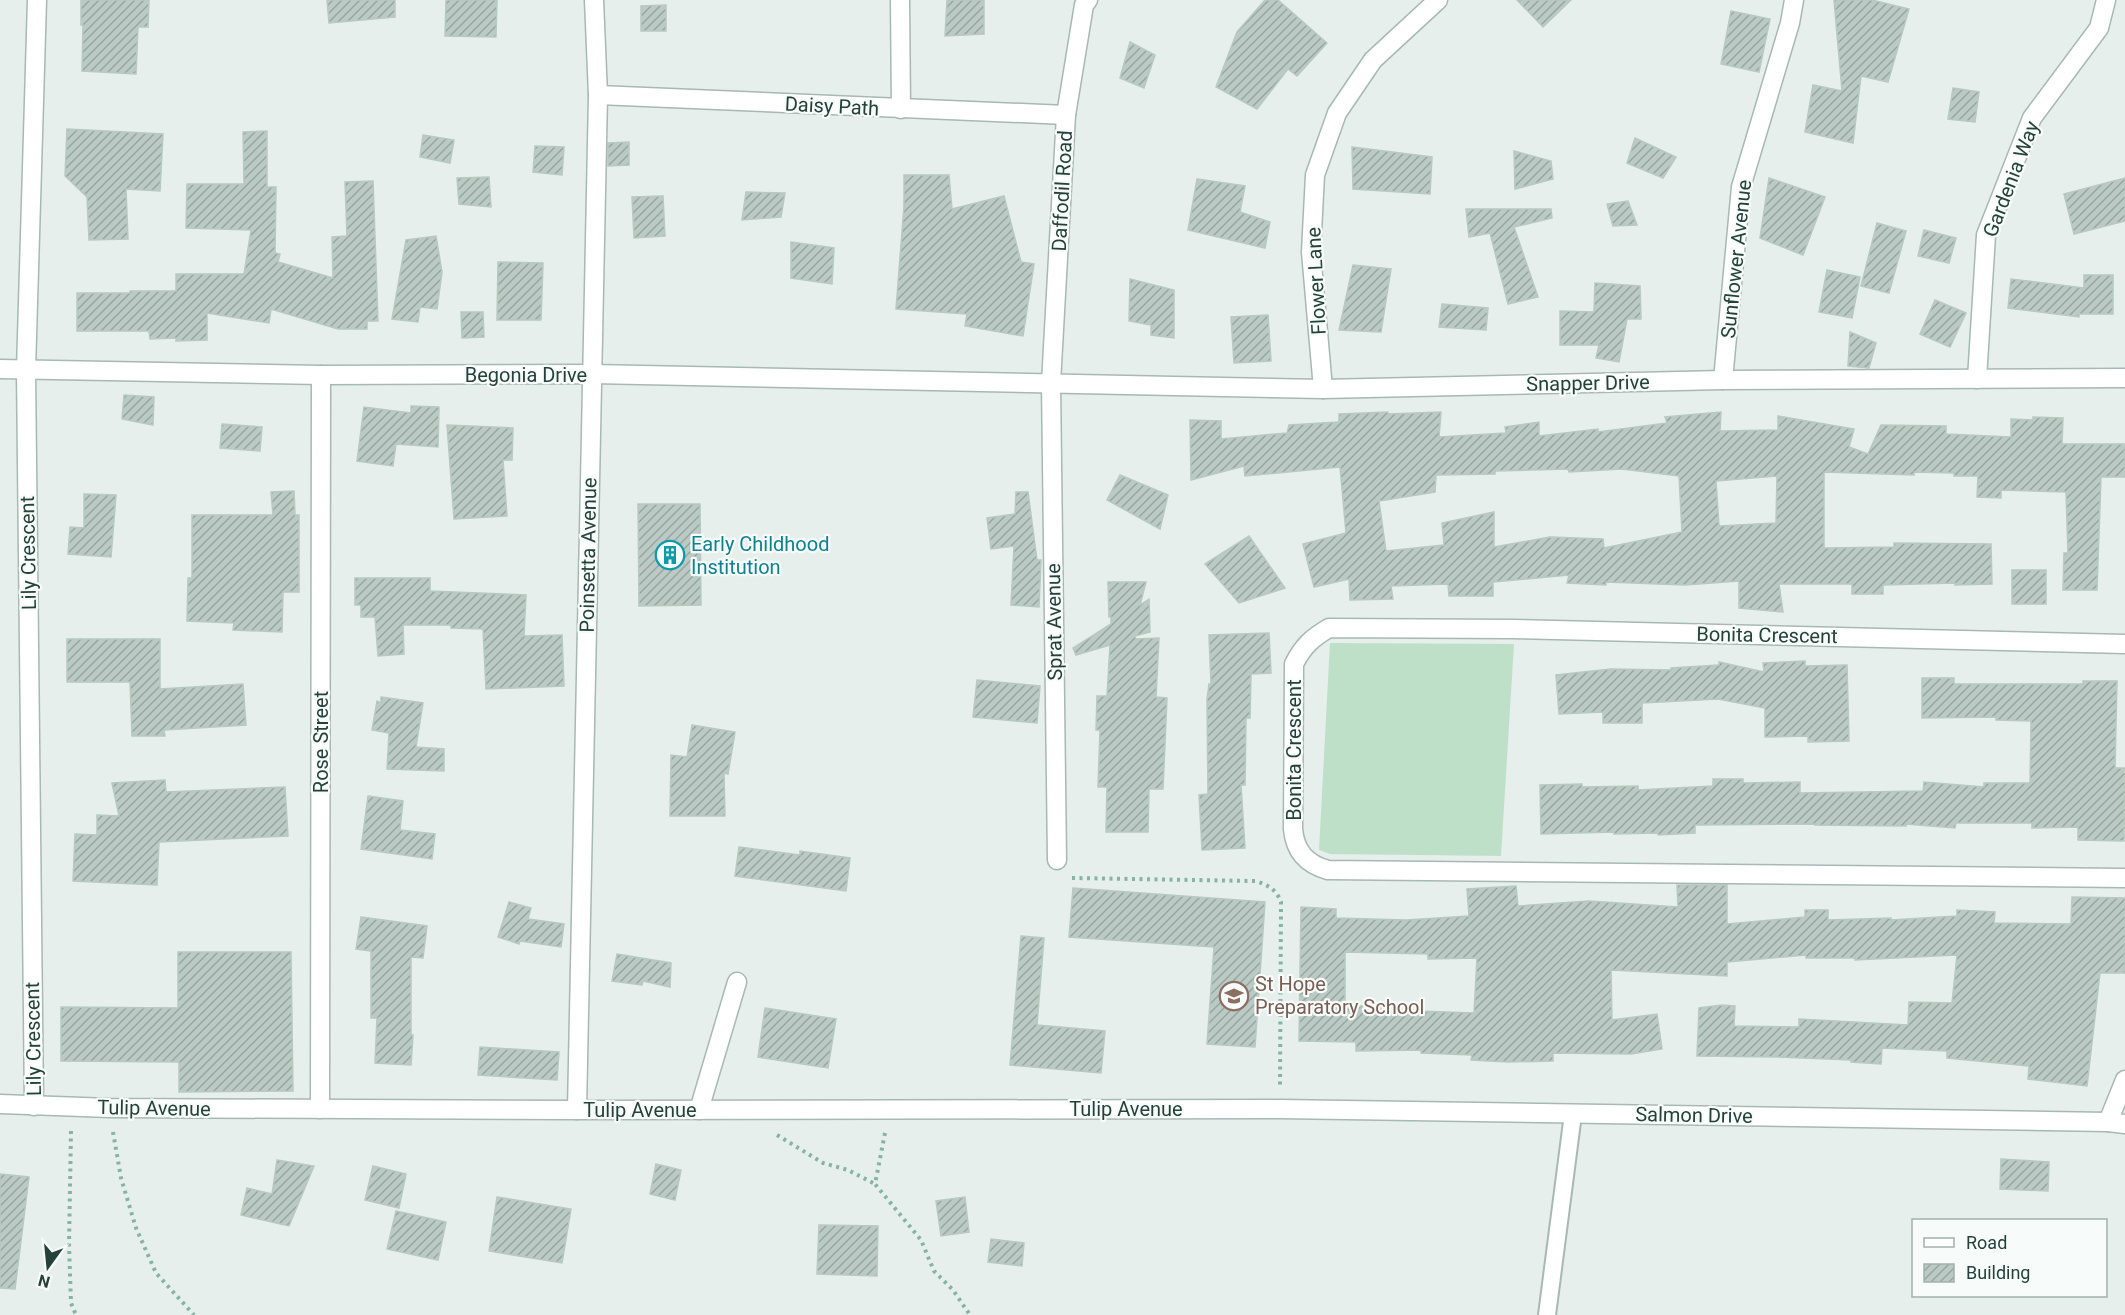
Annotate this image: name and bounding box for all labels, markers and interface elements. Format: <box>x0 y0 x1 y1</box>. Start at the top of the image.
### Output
street label: Daisy Path <box>784 92 880 120</box>
street label: Gardenia Way <box>1978 117 2044 240</box>
street label: Daffodil Road <box>1047 130 1077 252</box>
street label: Sunflower Avenue <box>1716 178 1756 340</box>
street label: Flower Lane <box>1301 226 1331 336</box>
street label: Begonia Drive <box>465 363 587 387</box>
street label: Snapper Drive <box>1526 370 1650 396</box>
street label: Poinsetta Avenue <box>575 477 601 633</box>
street label: Lily Crescent <box>15 496 41 610</box>
place label: Early Childhood Institution <box>691 532 829 579</box>
building icon: Early Childhood Institution <box>654 539 686 571</box>
street label: Sprat Avenue <box>1041 563 1067 681</box>
street label: Bonita Crescent <box>1696 622 1838 648</box>
street label: Bonita Crescent <box>1282 679 1306 821</box>
street label: Rose Street <box>309 691 333 793</box>
place label: St Hope Preparatory School <box>1255 972 1424 1019</box>
school or university icon: St Hope Preparatory School <box>1218 980 1250 1012</box>
street label: Lily Crescent <box>20 982 46 1096</box>
street label: Tulip Avenue <box>97 1095 211 1121</box>
street label: Tulip Avenue <box>1069 1097 1183 1121</box>
street label: Tulip Avenue <box>583 1098 697 1122</box>
street label: Salmon Drive <box>1635 1102 1753 1128</box>
legend <box>1912 1219 2107 1297</box>
text: Road <box>1966 1232 2007 1253</box>
north arrow <box>18 1237 78 1297</box>
text: Building <box>1966 1262 2030 1283</box>
text: N <box>36 1270 52 1292</box>

